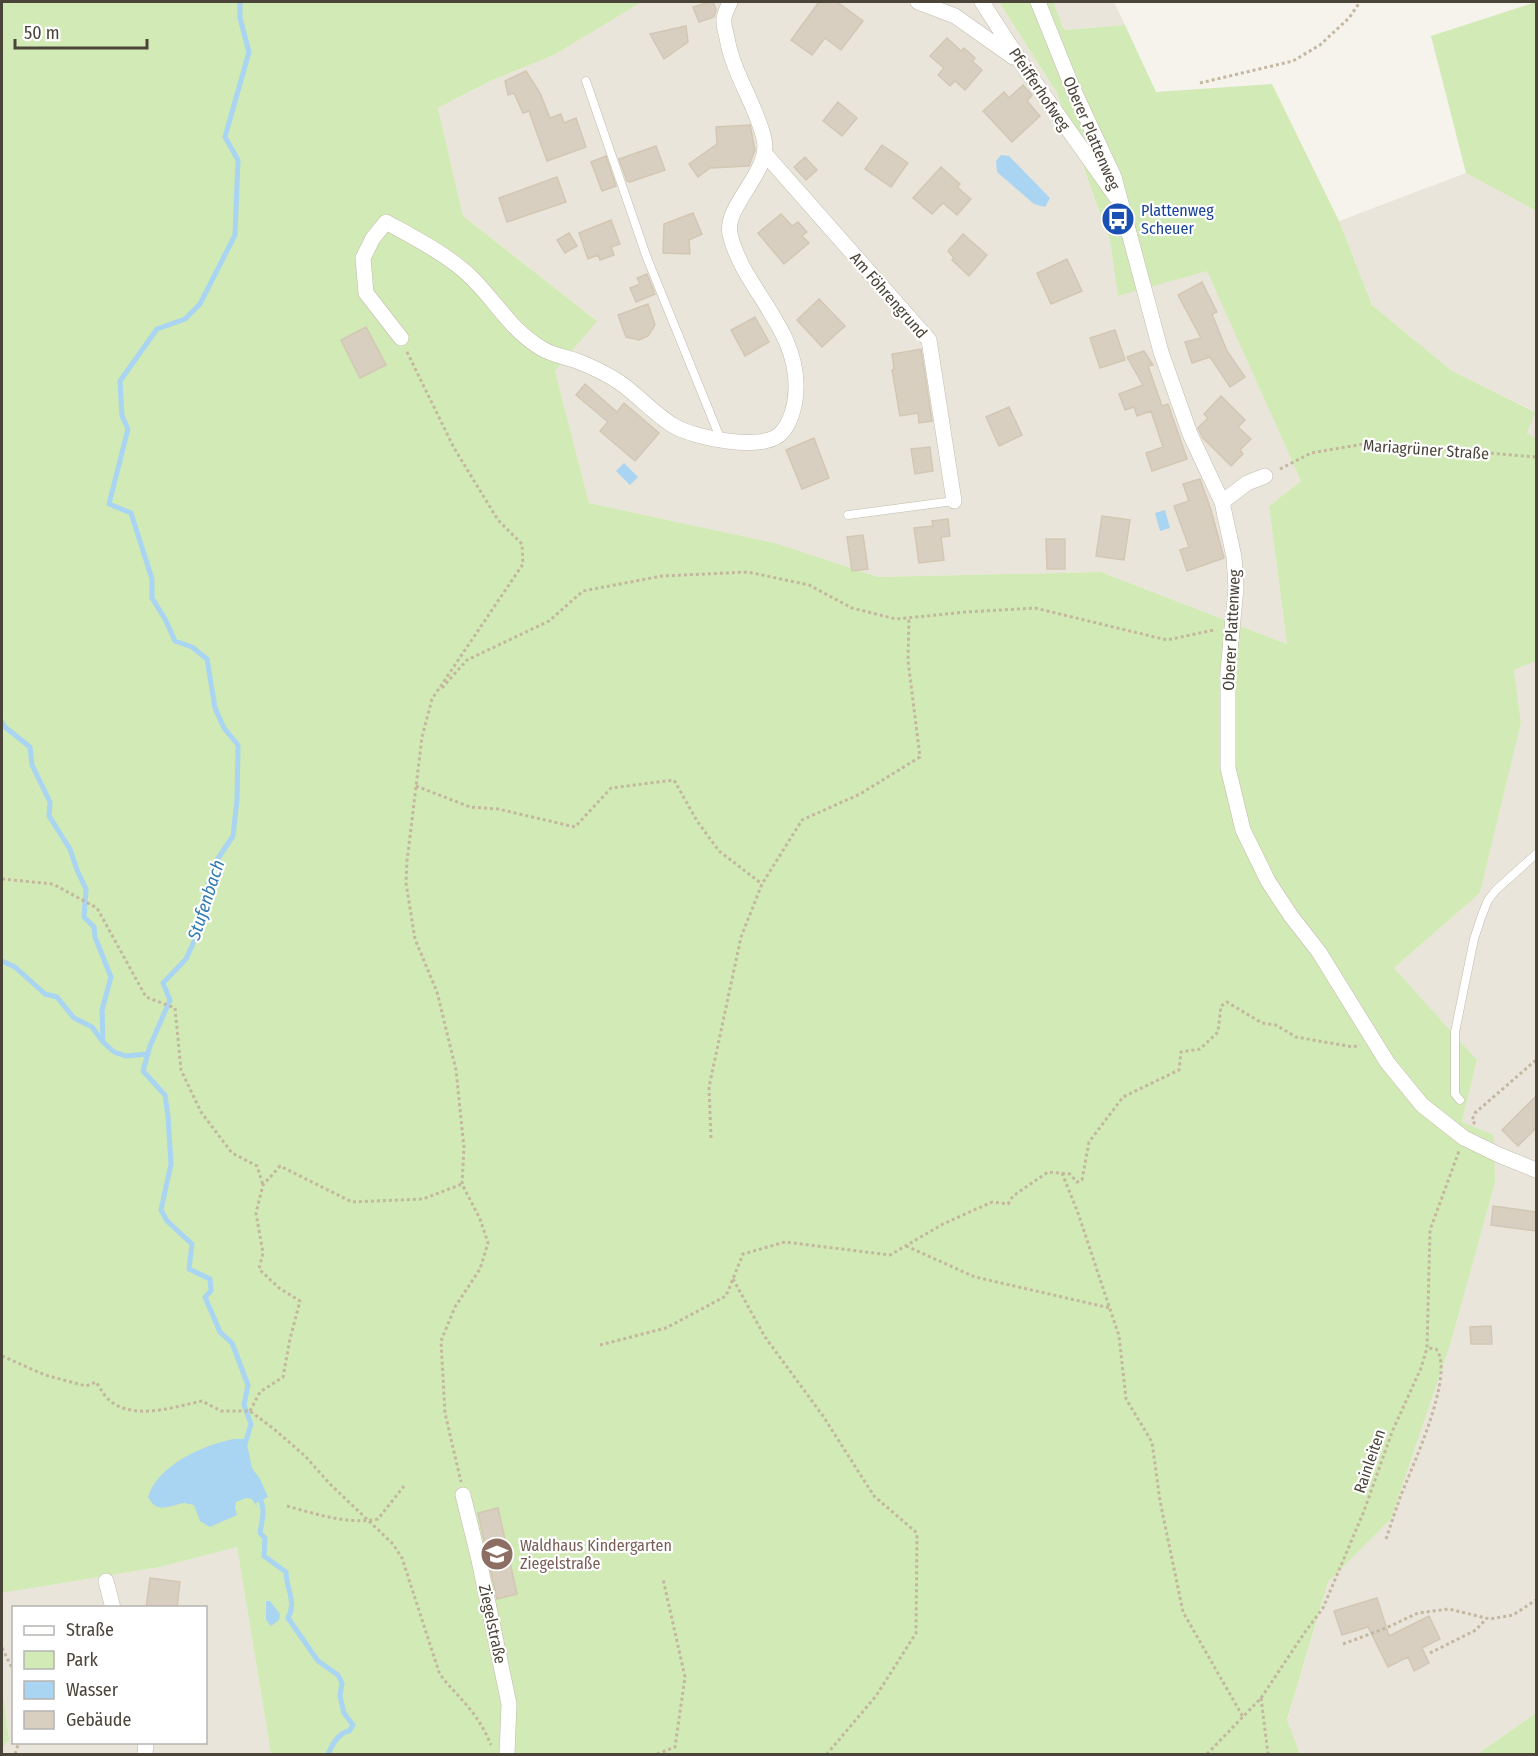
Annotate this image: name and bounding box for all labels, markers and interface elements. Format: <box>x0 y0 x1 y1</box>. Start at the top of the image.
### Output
scale bar <box>15 12 147 50</box>
text: 50 m <box>24 22 60 44</box>
street label: Pfeifferhofweg <box>1005 44 1075 135</box>
street label: Oberer Plattenweg <box>1059 74 1124 193</box>
bus stop icon: Plattenweg Scheuer <box>1100 201 1136 237</box>
place label: Plattenweg Scheuer <box>1141 201 1214 238</box>
street label: Am Föhrengrund <box>846 248 931 342</box>
street label: Mariagrüner Straße <box>1362 436 1490 463</box>
street label: Oberer Plattenweg <box>1219 568 1244 691</box>
water label: Stufenbach <box>182 857 229 944</box>
street label: Rainleiten <box>1350 1427 1389 1496</box>
school or university icon: Waldhaus Kindergarten Ziegelstraße <box>479 1536 515 1572</box>
place label: Waldhaus Kindergarten Ziegelstraße <box>520 1536 672 1573</box>
street label: Ziegelstraße <box>475 1583 510 1665</box>
legend <box>12 1606 207 1744</box>
text: Straße <box>66 1619 114 1641</box>
text: Park <box>66 1649 99 1671</box>
text: Wasser <box>66 1679 119 1701</box>
text: Gebäude <box>66 1709 132 1731</box>

